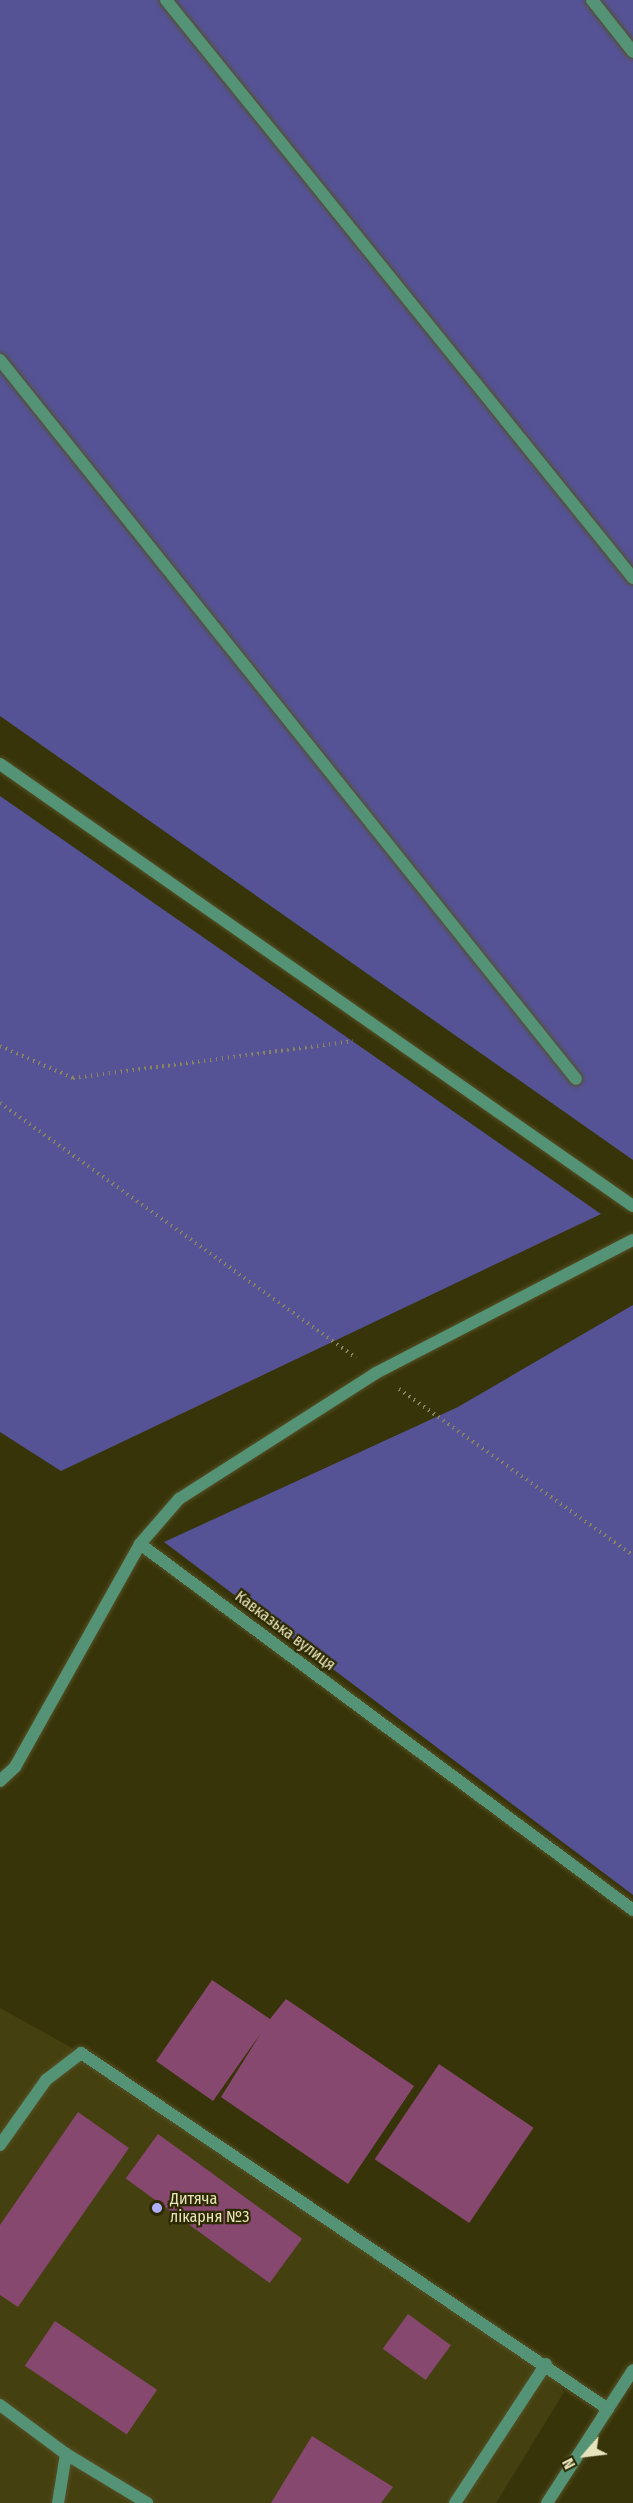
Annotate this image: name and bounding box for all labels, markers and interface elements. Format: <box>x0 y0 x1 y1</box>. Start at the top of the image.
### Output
street label: Кавказька вулиця <box>231 1587 339 1675</box>
place label: Дитяча лікарня №3 <box>170 2189 249 2227</box>
marker: Дитяча лікарня №3 <box>148 2199 166 2217</box>
north arrow <box>555 2425 615 2485</box>
text: N <box>558 2455 579 2472</box>

